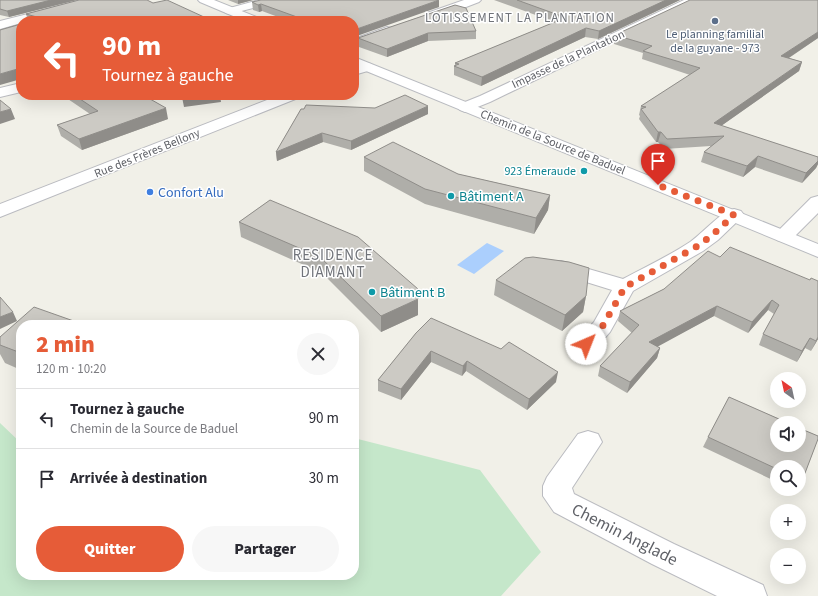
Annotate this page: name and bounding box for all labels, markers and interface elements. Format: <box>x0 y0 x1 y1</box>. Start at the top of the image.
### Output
district label: LOTISSEMENT LA PLANTATION <box>425 9 615 27</box>
marker: Le planning familial de la guyane - 973 <box>710 16 720 26</box>
text: 90 m <box>102 26 161 66</box>
street label: Impasse de la Plantation <box>509 26 627 93</box>
place label: Le planning familial de la guyane - 973 <box>666 26 764 57</box>
icon: left <box>36 32 88 84</box>
text: Tournez à gauche <box>102 63 234 88</box>
street label: Chemin de la Source de Baduel <box>478 106 628 179</box>
street label: Rue des Frères Bellony <box>92 124 203 182</box>
pin <box>641 144 675 185</box>
icon: arrive <box>647 150 669 172</box>
place label: 923 Émeraude <box>504 163 576 180</box>
marker: 923 Émeraude <box>579 166 589 176</box>
place label: Confort Alu <box>158 183 224 203</box>
marker: Confort Alu <box>145 187 155 197</box>
place label: Bâtiment A <box>459 187 524 207</box>
marker: Bâtiment A <box>446 191 456 201</box>
district label: RESIDENCE DIAMANT <box>293 245 373 283</box>
place label: Bâtiment B <box>380 283 445 303</box>
marker: Bâtiment B <box>367 287 377 297</box>
position arrow <box>565 323 607 365</box>
text: 2 min <box>36 327 95 362</box>
button: close <box>297 333 339 375</box>
text: 120 m · 10:20 <box>36 360 106 378</box>
north arrow <box>770 372 806 408</box>
map controls <box>770 372 806 584</box>
text: Tournez à gauche <box>70 399 185 420</box>
icon: left <box>36 408 58 430</box>
text: 90 m <box>309 408 339 429</box>
button: sound <box>770 416 806 452</box>
text: Chemin de la Source de Baduel <box>70 420 238 438</box>
button: search <box>770 460 806 496</box>
icon: arrive <box>36 468 58 490</box>
text: Arrivée à destination <box>70 468 207 489</box>
text: 30 m <box>309 468 339 489</box>
street label: Chemin Anglade <box>567 498 682 572</box>
button: + <box>770 504 806 540</box>
button: Quitter <box>36 526 184 572</box>
button: Partager <box>192 526 339 572</box>
button: − <box>770 548 806 584</box>

